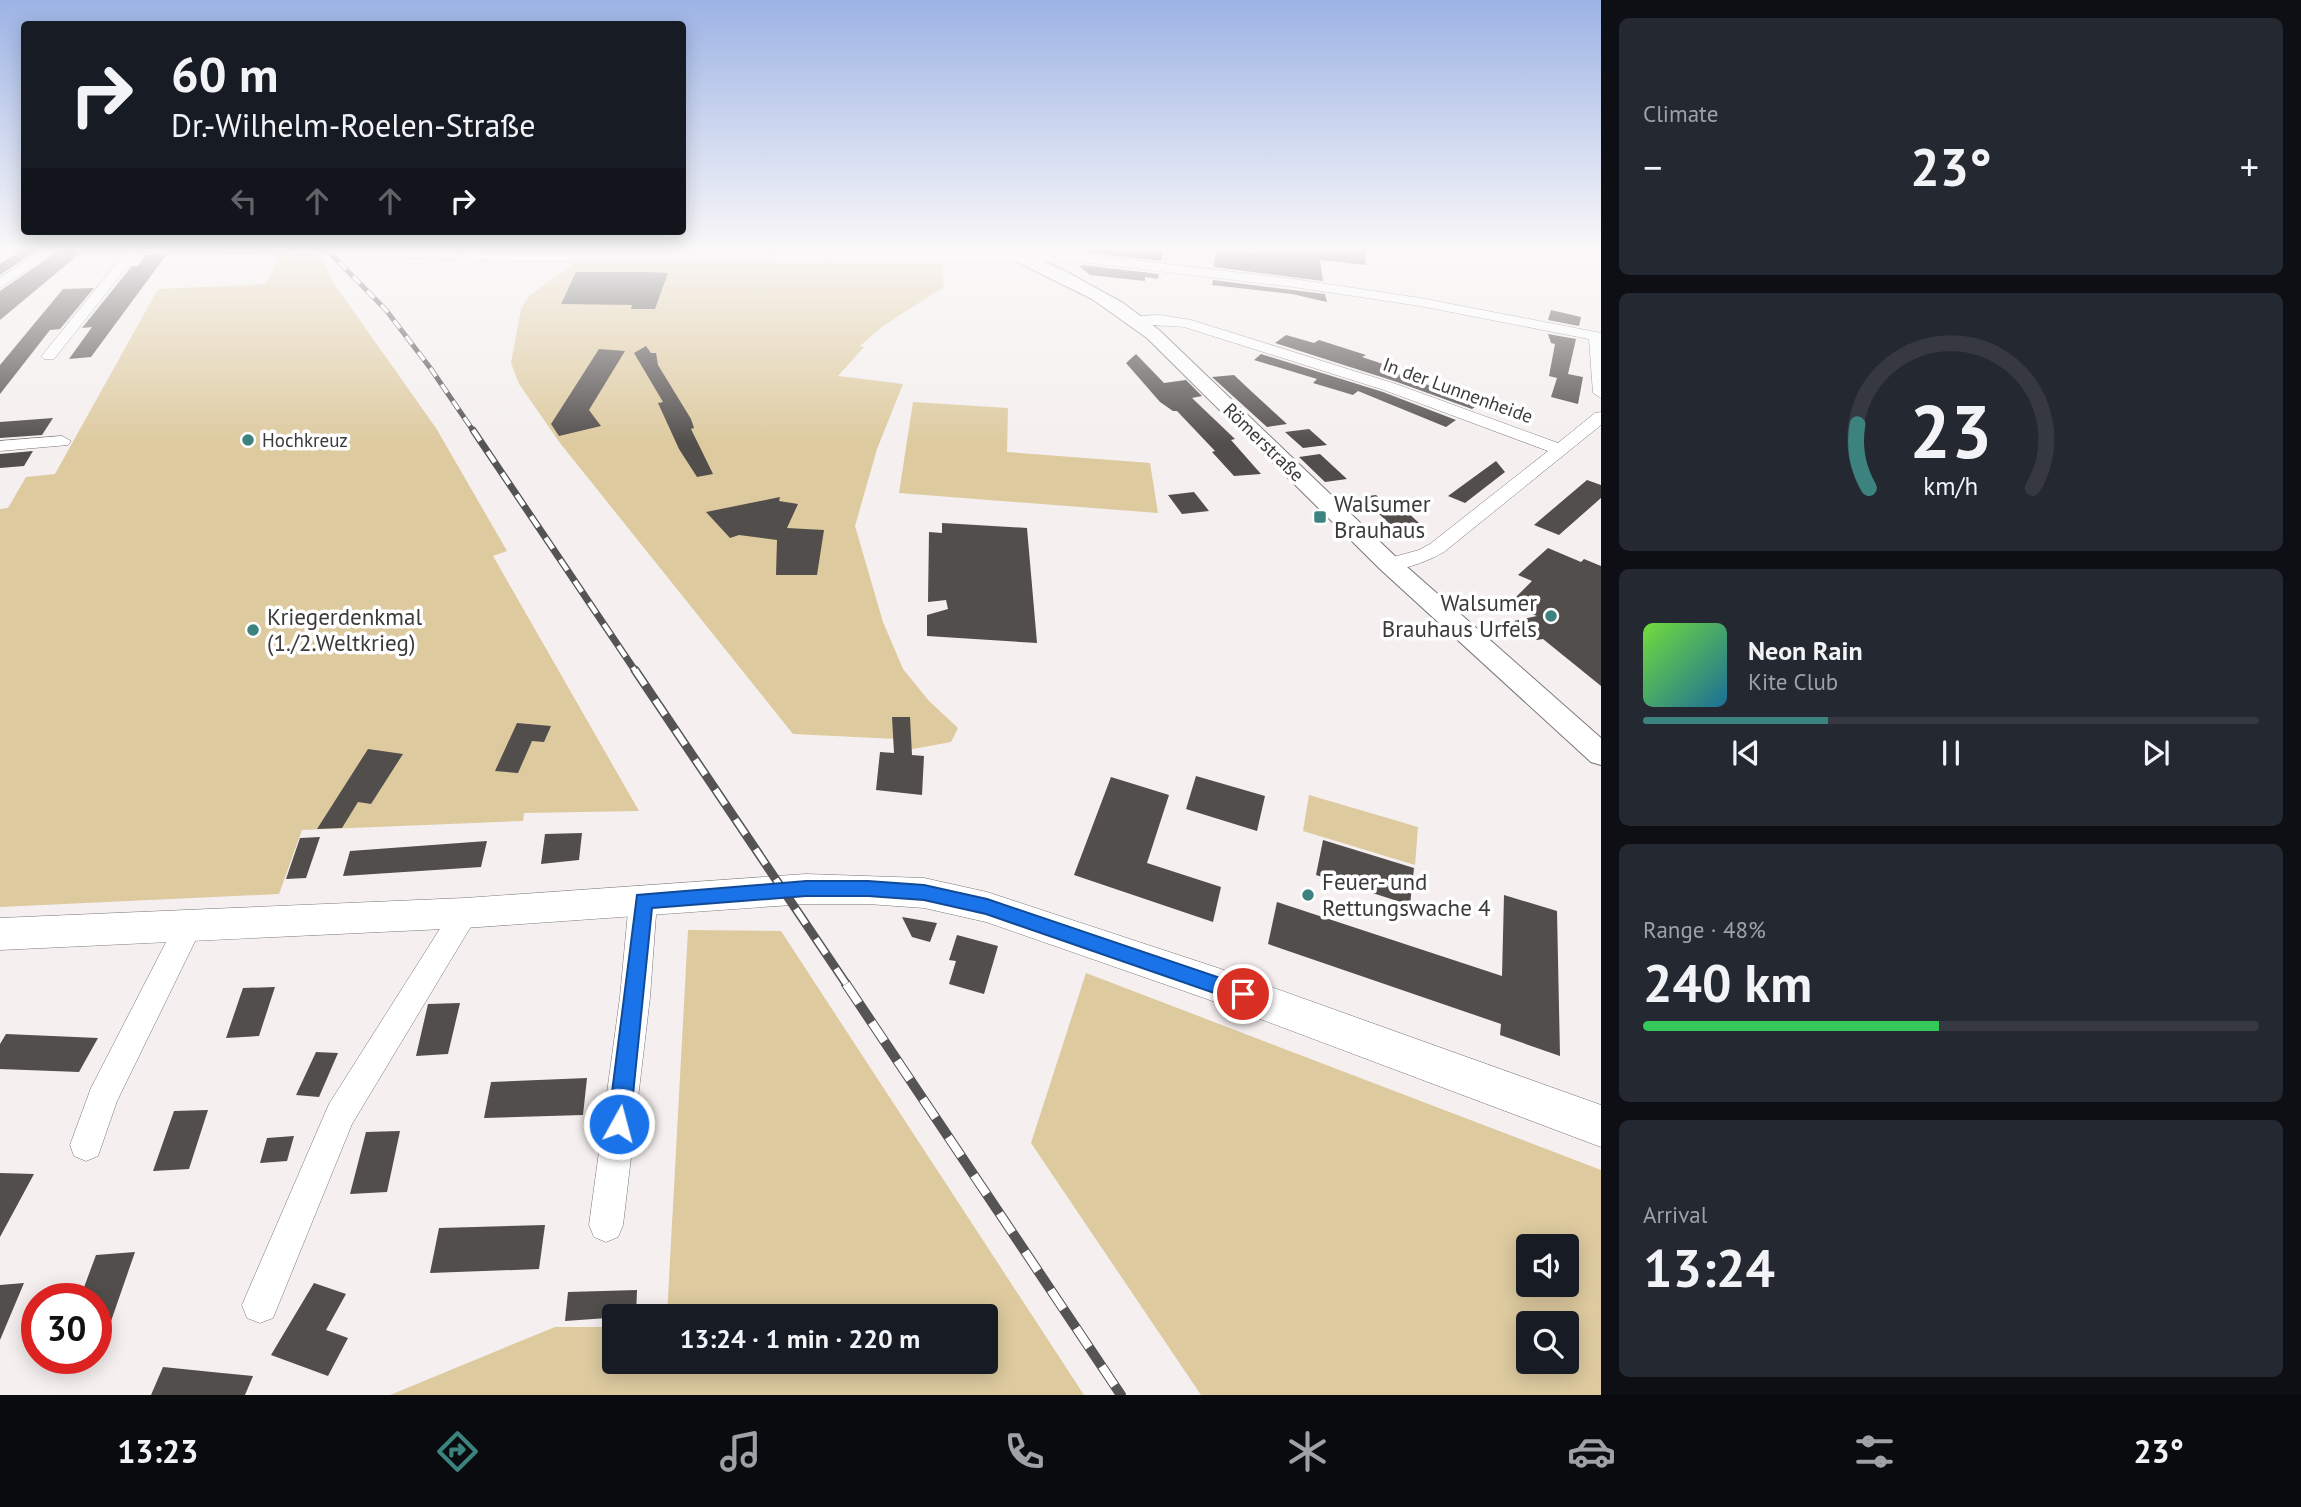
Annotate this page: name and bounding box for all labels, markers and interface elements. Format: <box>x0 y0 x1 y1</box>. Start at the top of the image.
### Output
text: 60 m <box>171 42 278 106</box>
icon: right <box>56 49 147 140</box>
text: Climate <box>1643 99 1718 128</box>
text: Dr.-Wilhelm-Roelen-Straße <box>171 104 536 146</box>
text: 23° <box>1910 133 1992 200</box>
text: − <box>1643 142 1662 191</box>
text: + <box>2240 142 2259 191</box>
icon: left <box>225 182 263 220</box>
icon: ahead <box>298 182 336 220</box>
icon: ahead <box>371 182 409 220</box>
icon: right <box>444 182 482 220</box>
street label: In der Lunnenheide <box>1380 352 1536 428</box>
text: 23 <box>1910 385 1992 479</box>
street label: Römerstraße <box>1218 397 1310 487</box>
place label: Hochkreuz <box>262 428 348 452</box>
marker: Hochkreuz <box>240 432 256 448</box>
text: km/h <box>1924 470 1978 502</box>
place label: Walsumer Brauhaus <box>1334 489 1431 544</box>
marker: Walsumer Brauhaus <box>1312 509 1328 525</box>
place label: Walsumer Brauhaus Urfels <box>1382 588 1537 643</box>
place label: Kriegerdenkmal (1./2.Weltkrieg) <box>267 602 422 657</box>
marker: Walsumer Brauhaus Urfels <box>1543 608 1559 624</box>
marker: Kriegerdenkmal (1./2.Weltkrieg) <box>245 622 261 638</box>
text: Neon Rain <box>1748 634 1863 667</box>
text: Kite Club <box>1748 667 1838 696</box>
icon: previous <box>1727 734 1765 772</box>
icon: pause <box>1932 734 1970 772</box>
icon: next <box>2137 734 2175 772</box>
place label: Feuer- und Rettungswache 4 <box>1322 867 1491 922</box>
marker: Feuer- und Rettungswache 4 <box>1300 887 1316 903</box>
text: Range · 48% <box>1643 915 1766 944</box>
text: 240 km <box>1643 949 1812 1016</box>
pin <box>1213 964 1273 1024</box>
icon: arrive <box>1224 975 1262 1013</box>
position arrow <box>582 1087 656 1161</box>
text: Arrival <box>1643 1200 1707 1229</box>
map controls <box>1516 1234 1579 1374</box>
button: sound <box>1516 1234 1579 1297</box>
text: 13:24 <box>1643 1234 1775 1301</box>
speed limit sign: 30 <box>21 1283 112 1374</box>
button: search <box>1516 1311 1579 1374</box>
text: 13:24 · 1 min · 220 m <box>680 1322 920 1355</box>
icon: directions <box>433 1427 482 1476</box>
icon: music <box>716 1427 765 1476</box>
icon: phone <box>1000 1427 1049 1476</box>
icon: climate <box>1283 1427 1332 1476</box>
icon: car <box>1567 1427 1616 1476</box>
icon: filters <box>1850 1427 1899 1476</box>
text: 13:23 <box>117 1430 198 1472</box>
text: 23° <box>2133 1430 2184 1472</box>

